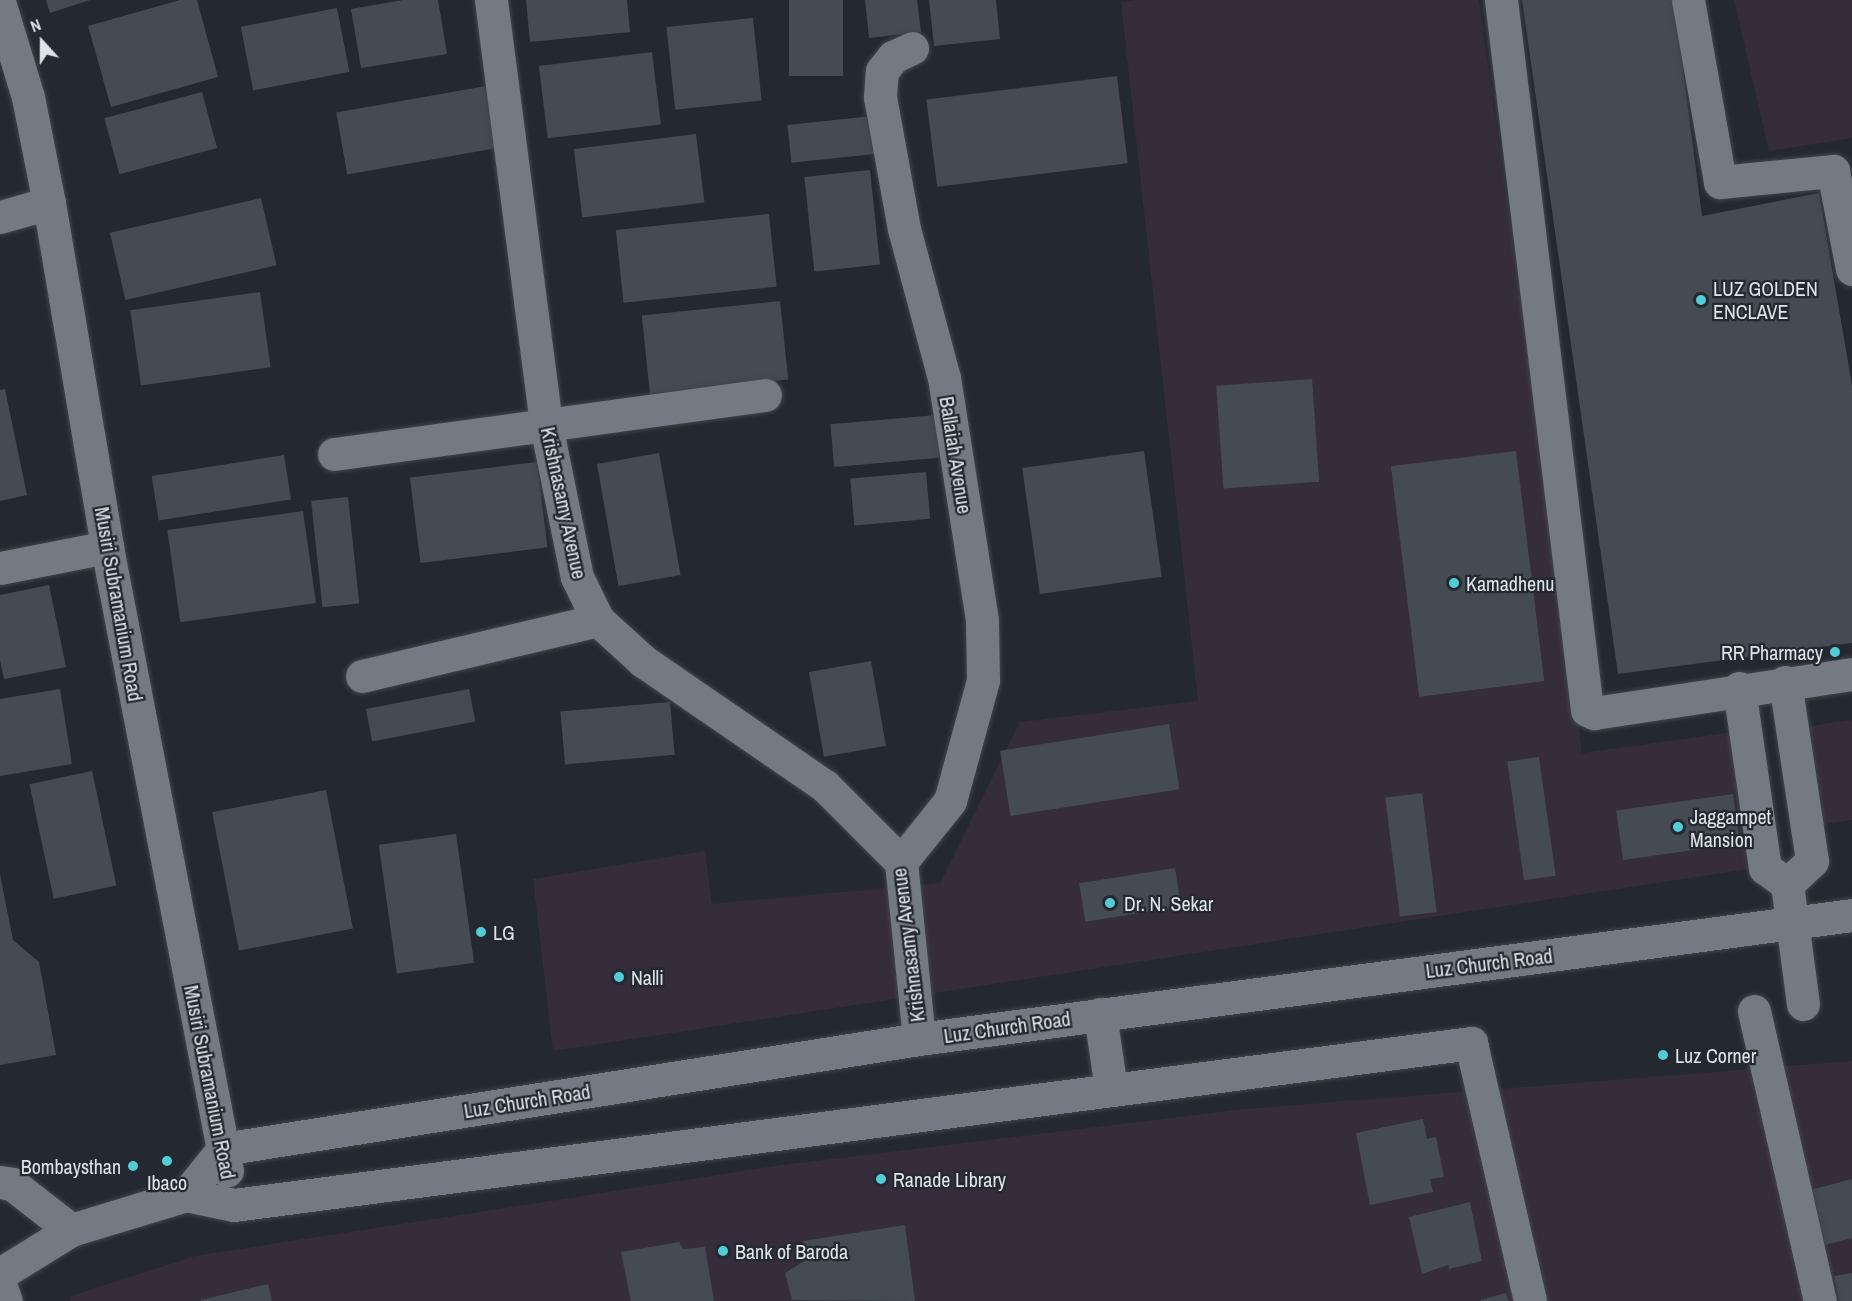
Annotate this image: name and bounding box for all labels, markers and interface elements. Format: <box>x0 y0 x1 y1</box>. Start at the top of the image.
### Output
north arrow <box>12 12 72 72</box>
text: N <box>27 13 44 37</box>
place label: LUZ GOLDEN ENCLAVE <box>1713 276 1818 323</box>
marker: LUZ GOLDEN ENCLAVE <box>1694 293 1708 307</box>
street label: Ballaiah Avenue <box>935 394 977 516</box>
street label: Krishnasamy Avenue <box>536 424 592 582</box>
street label: Musiri Subramanium Road <box>90 505 148 703</box>
place label: Kamadhenu <box>1466 571 1554 595</box>
marker: Kamadhenu <box>1447 576 1461 590</box>
place label: RR Pharmacy <box>1721 640 1823 664</box>
marker: RR Pharmacy <box>1828 645 1842 659</box>
place label: Jaggampet Mansion <box>1690 804 1771 851</box>
marker: Jaggampet Mansion <box>1671 820 1685 834</box>
street label: Krishnasamy Avenue <box>887 866 929 1024</box>
place label: Dr. N. Sekar <box>1124 891 1213 915</box>
marker: Dr. N. Sekar <box>1101 894 1119 912</box>
place label: LG <box>493 920 515 944</box>
marker: LG <box>474 925 488 939</box>
street label: Luz Church Road <box>1424 943 1554 983</box>
place label: Nalli <box>631 965 664 989</box>
marker: Nalli <box>612 970 626 984</box>
street label: Musiri Subramanium Road <box>179 983 241 1181</box>
street label: Luz Church Road <box>942 1006 1072 1048</box>
place label: Luz Corner <box>1675 1043 1756 1067</box>
marker: Luz Corner <box>1656 1048 1670 1062</box>
street label: Luz Church Road <box>462 1079 592 1123</box>
place label: Bombaysthan <box>21 1154 121 1178</box>
marker: Ibaco <box>160 1154 174 1168</box>
marker: Bombaysthan <box>126 1159 140 1173</box>
place label: Ranade Library <box>893 1167 1006 1191</box>
place label: Ibaco <box>147 1170 187 1194</box>
marker: Ranade Library <box>874 1172 888 1186</box>
place label: Bank of Baroda <box>735 1239 848 1263</box>
marker: Bank of Baroda <box>716 1244 730 1258</box>

